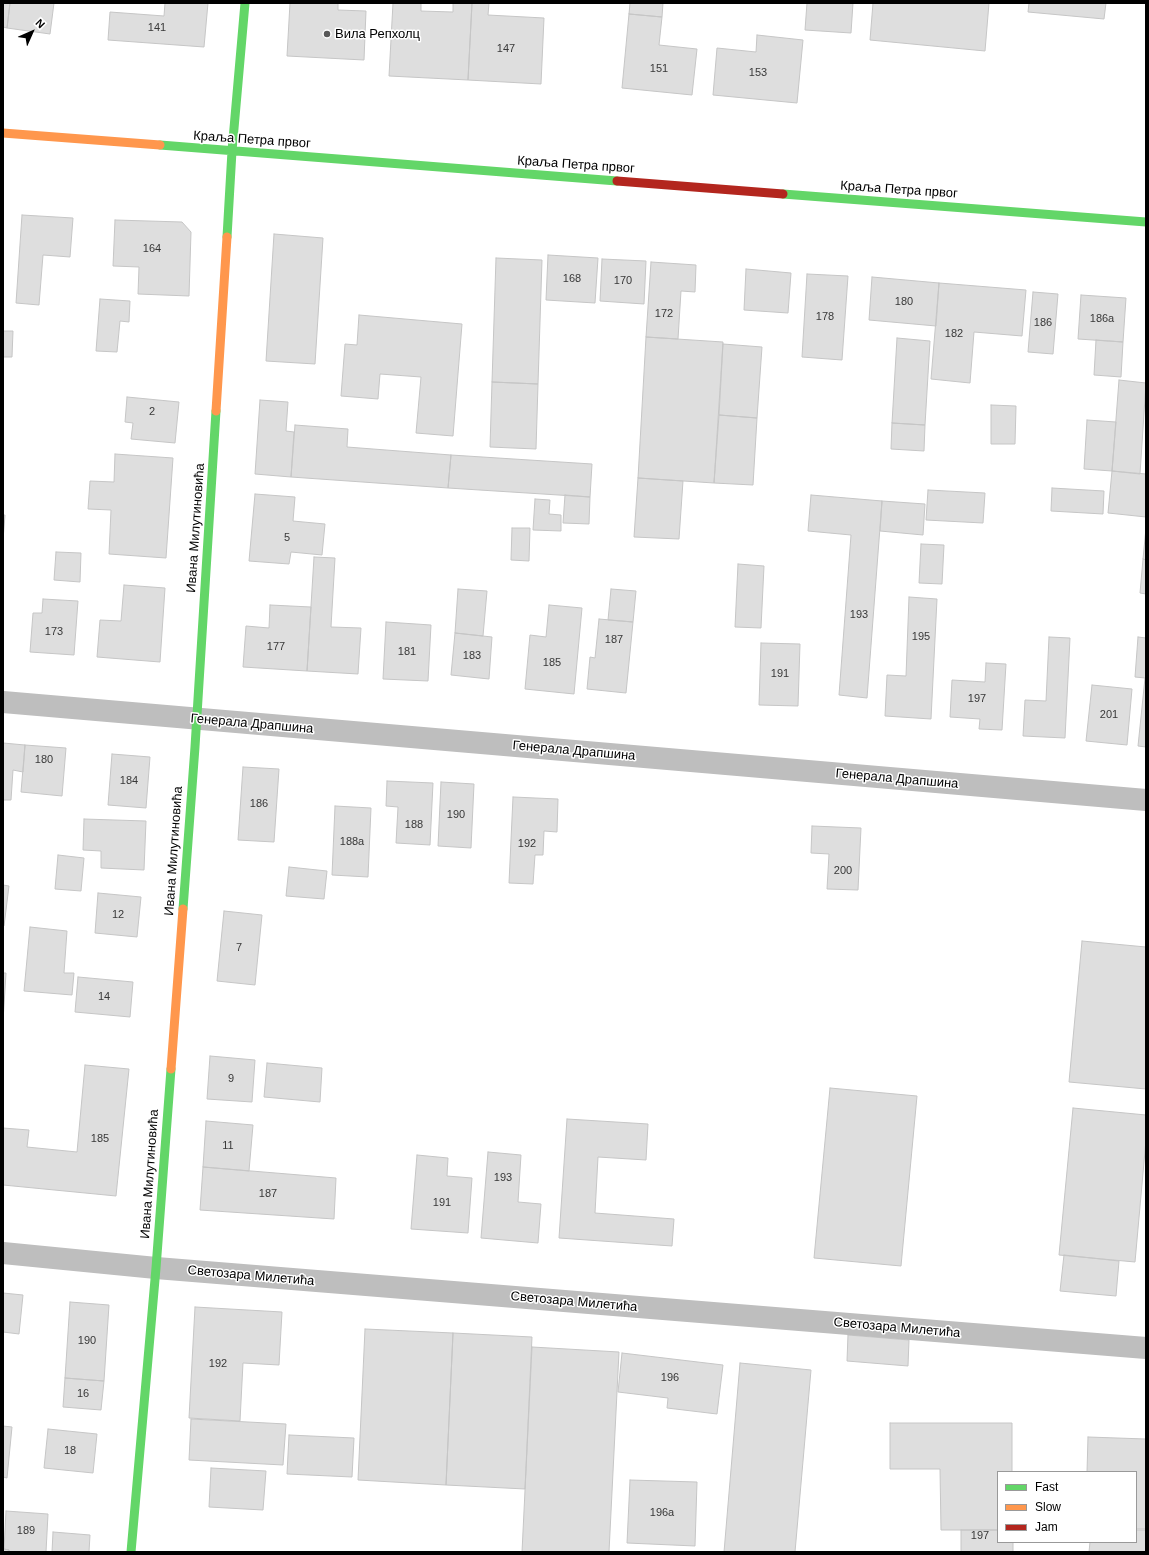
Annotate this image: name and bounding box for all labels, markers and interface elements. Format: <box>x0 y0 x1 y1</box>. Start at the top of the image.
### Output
north arrow <box>12 12 52 52</box>
text: N <box>33 16 48 31</box>
house number: 141 <box>148 21 166 35</box>
place label: Вила Репхолц <box>335 26 420 42</box>
marker: Вила Репхолц <box>322 29 332 39</box>
house number: 147 <box>497 42 515 56</box>
house number: 151 <box>650 62 668 76</box>
house number: 153 <box>749 66 767 80</box>
street label: Краља Петра првог <box>193 128 311 152</box>
street label: Краља Петра првог <box>517 153 635 177</box>
street label: Краља Петра првог <box>840 178 958 202</box>
house number: 164 <box>143 242 161 256</box>
house number: 168 <box>563 272 581 286</box>
house number: 170 <box>614 274 632 288</box>
house number: 180 <box>895 295 913 309</box>
house number: 172 <box>655 307 673 321</box>
house number: 178 <box>816 310 834 324</box>
house number: 186a <box>1090 312 1114 326</box>
house number: 186 <box>1034 316 1052 330</box>
house number: 182 <box>945 327 963 341</box>
house number: 2 <box>149 405 155 419</box>
street label: Ивана Милутиновића <box>184 463 208 593</box>
house number: 5 <box>284 531 290 545</box>
house number: 193 <box>850 608 868 622</box>
house number: 173 <box>45 625 63 639</box>
house number: 195 <box>912 630 930 644</box>
house number: 187 <box>605 633 623 647</box>
house number: 177 <box>267 640 285 654</box>
house number: 181 <box>398 645 416 659</box>
house number: 183 <box>463 649 481 663</box>
house number: 185 <box>543 656 561 670</box>
house number: 191 <box>771 667 789 681</box>
house number: 197 <box>968 692 986 706</box>
house number: 201 <box>1100 708 1118 722</box>
street label: Генерала Драпшина <box>190 711 314 737</box>
street label: Генерала Драпшина <box>512 738 636 764</box>
house number: 180 <box>35 753 53 767</box>
street label: Генерала Драпшина <box>835 766 959 792</box>
house number: 184 <box>120 774 138 788</box>
street label: Ивана Милутиновића <box>162 786 186 916</box>
house number: 186 <box>250 797 268 811</box>
house number: 190 <box>447 808 465 822</box>
house number: 188 <box>405 818 423 832</box>
house number: 188a <box>340 835 364 849</box>
house number: 192 <box>518 837 536 851</box>
house number: 200 <box>834 864 852 878</box>
house number: 12 <box>112 908 124 922</box>
house number: 7 <box>236 941 242 955</box>
house number: 14 <box>98 990 110 1004</box>
house number: 9 <box>228 1072 234 1086</box>
street label: Ивана Милутиновића <box>138 1109 162 1239</box>
house number: 185 <box>91 1132 109 1146</box>
house number: 11 <box>222 1139 234 1153</box>
house number: 193 <box>494 1171 512 1185</box>
house number: 187 <box>259 1187 277 1201</box>
house number: 191 <box>433 1196 451 1210</box>
street label: Светозара Милетића <box>187 1263 315 1289</box>
street label: Светозара Милетића <box>510 1289 638 1315</box>
street label: Светозара Милетића <box>833 1315 961 1341</box>
house number: 190 <box>78 1334 96 1348</box>
house number: 192 <box>209 1357 227 1371</box>
house number: 196 <box>661 1371 679 1385</box>
house number: 16 <box>77 1387 89 1401</box>
house number: 18 <box>64 1444 76 1458</box>
legend <box>997 1471 1137 1543</box>
text: Fast <box>1035 1480 1058 1494</box>
text: Slow <box>1035 1500 1061 1514</box>
house number: 196a <box>650 1506 674 1520</box>
text: Jam <box>1035 1520 1058 1534</box>
house number: 189 <box>17 1524 35 1538</box>
house number: 197 <box>971 1529 989 1543</box>

